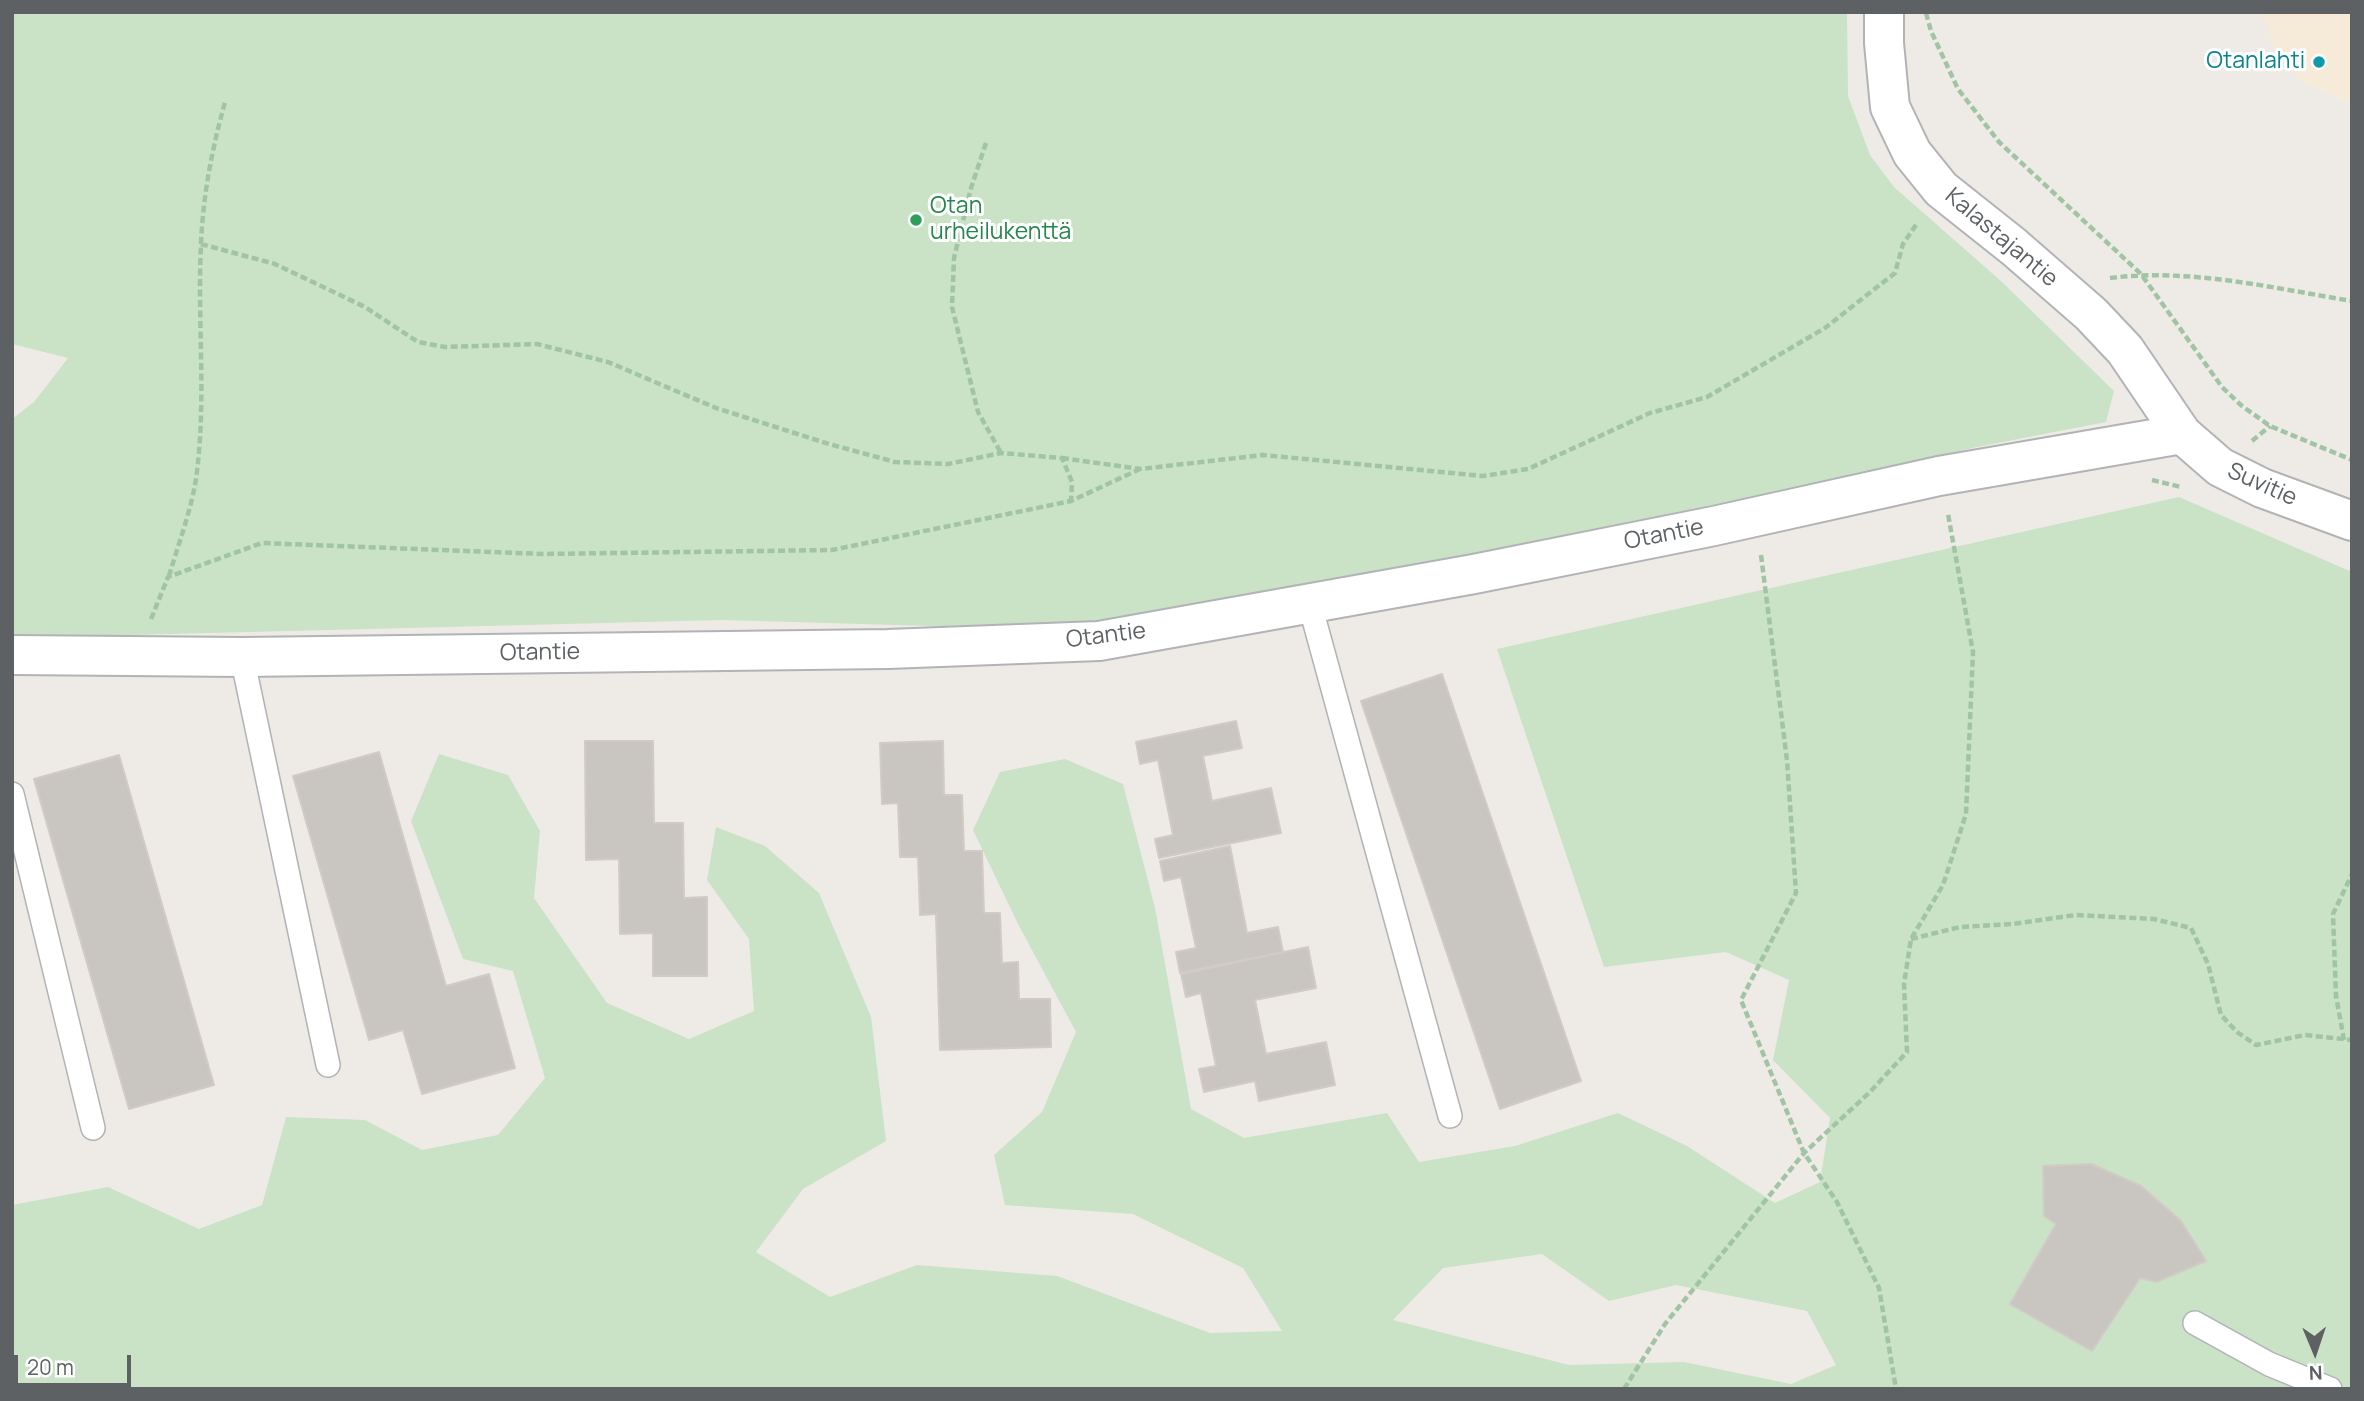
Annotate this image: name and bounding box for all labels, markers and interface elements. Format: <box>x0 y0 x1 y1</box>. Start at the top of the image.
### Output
place label: Otanlahti <box>2206 48 2305 76</box>
marker: Otanlahti <box>2311 54 2327 70</box>
street label: Kalastajantie <box>1939 183 2063 293</box>
place label: Otan urheilukenttä <box>930 193 1071 247</box>
marker: Otan urheilukenttä <box>908 212 924 228</box>
street label: Suvitie <box>2223 458 2301 512</box>
street label: Otantie <box>1622 514 1706 556</box>
street label: Otantie <box>1064 617 1148 655</box>
street label: Otantie <box>500 639 580 667</box>
north arrow <box>2280 1317 2350 1387</box>
scale bar <box>18 1342 135 1386</box>
text: 20 m <box>27 1353 74 1381</box>
text: N <box>2308 1360 2323 1386</box>

